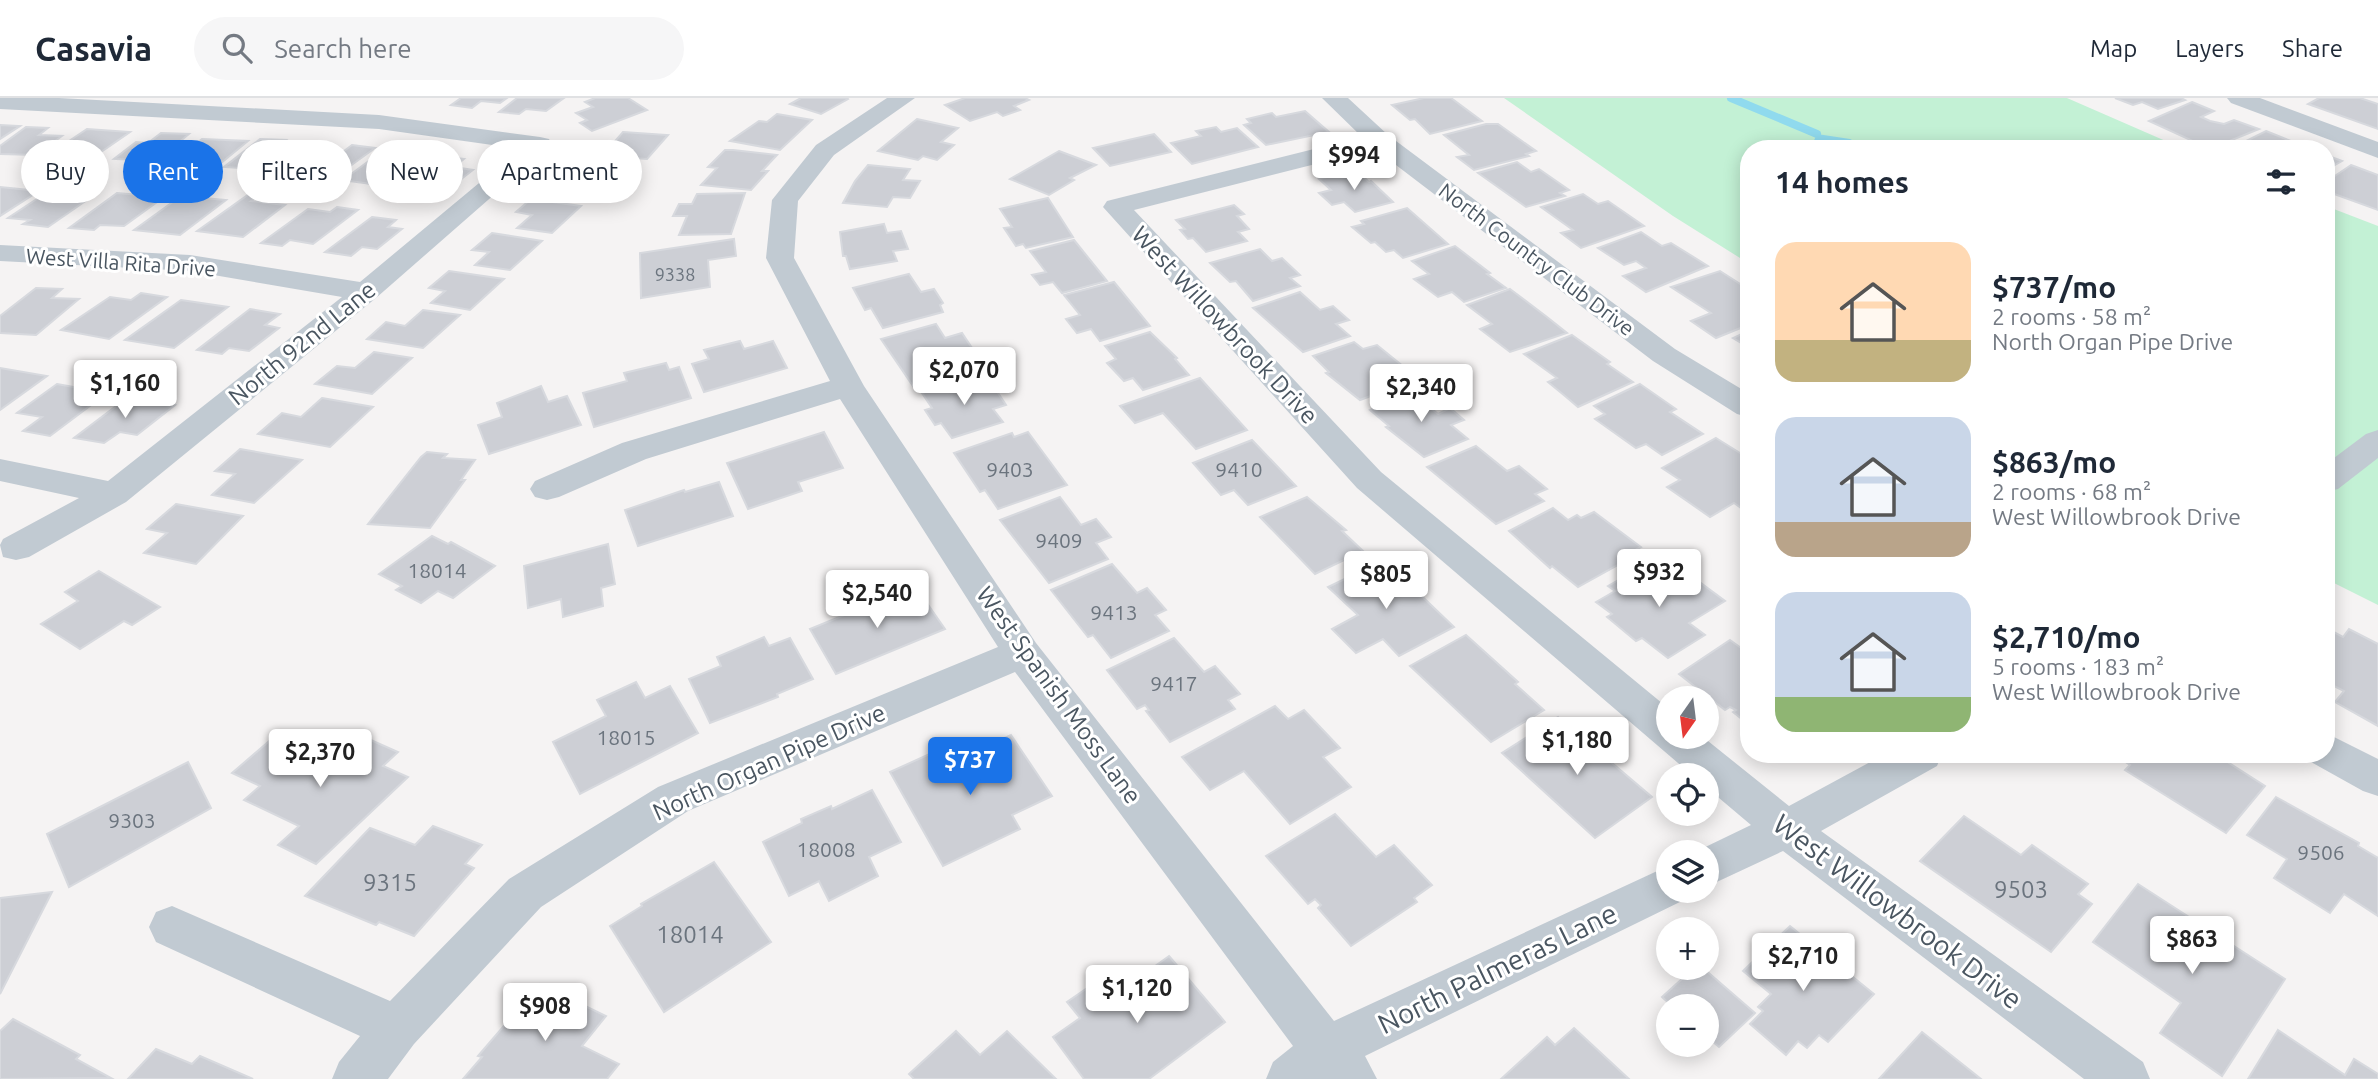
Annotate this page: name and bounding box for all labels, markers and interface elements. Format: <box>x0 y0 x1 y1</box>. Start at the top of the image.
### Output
search box <box>194 17 684 80</box>
icon: search <box>218 29 256 67</box>
text: Casavia <box>35 30 152 67</box>
text: Search here <box>274 34 412 63</box>
text: Map <box>2090 35 2137 62</box>
text: Layers <box>2175 35 2244 62</box>
text: Share <box>2282 35 2343 62</box>
pin: $994 <box>1313 132 1395 192</box>
chip: Buy <box>21 140 109 203</box>
chip: Rent <box>123 140 223 203</box>
chip: Filters <box>237 140 352 203</box>
chip: New <box>366 140 463 203</box>
chip: Apartment <box>477 140 642 203</box>
text: $994 <box>1328 142 1380 167</box>
icon: filters <box>2262 163 2300 201</box>
text: 14 homes <box>1775 165 1909 199</box>
street label: North Country Club Drive <box>1435 178 1639 340</box>
street label: West Willowbrook Drive <box>1127 221 1323 429</box>
street label: West Villa Rita Drive <box>25 243 217 281</box>
house number: 9338 <box>655 264 695 284</box>
icon: home <box>1831 270 1915 354</box>
text: $737/mo <box>1992 270 2116 304</box>
street label: North 92nd Lane <box>223 276 381 410</box>
text: 2 rooms · 58 m² <box>1992 304 2151 329</box>
text: North Organ Pipe Drive <box>1992 329 2233 354</box>
pin: $2,070 <box>907 348 1021 407</box>
text: $2,070 <box>929 357 999 382</box>
pin: $1,160 <box>68 360 182 420</box>
pin: $2,340 <box>1364 364 1478 424</box>
text: $1,160 <box>90 370 160 395</box>
text: $2,340 <box>1386 374 1456 399</box>
icon: home <box>1831 445 1915 529</box>
text: $863/mo <box>1992 445 2116 479</box>
house number: 9403 <box>986 457 1034 481</box>
house number: 9410 <box>1215 457 1263 481</box>
text: 2 rooms · 68 m² <box>1992 479 2151 504</box>
text: West Willowbrook Drive <box>1992 504 2241 529</box>
house number: 9409 <box>1035 528 1083 552</box>
pin: $932 <box>1618 550 1700 609</box>
pin: $805 <box>1345 552 1427 611</box>
house number: 18014 <box>407 558 467 582</box>
text: $932 <box>1633 559 1685 584</box>
text: $805 <box>1360 561 1412 586</box>
pin: $2,540 <box>820 570 934 630</box>
text: $2,540 <box>842 580 912 605</box>
street label: West Spanish Moss Lane <box>971 581 1147 809</box>
house number: 9413 <box>1090 600 1138 624</box>
icon: home <box>1831 620 1915 704</box>
text: $2,710/mo <box>1992 620 2141 654</box>
text: 5 rooms · 183 m² <box>1992 654 2164 679</box>
house number: 9417 <box>1150 671 1198 695</box>
text: West Willowbrook Drive <box>1992 679 2241 704</box>
north arrow <box>1656 686 1718 749</box>
map controls <box>1656 686 1719 1057</box>
street label: North Organ Pipe Drive <box>649 698 889 826</box>
pin: $1,180 <box>1520 718 1634 777</box>
house number: 18015 <box>596 725 656 749</box>
text: $1,180 <box>1542 727 1612 752</box>
pin: $2,370 <box>263 730 377 789</box>
pin: $737 <box>929 738 1011 797</box>
text: $2,370 <box>285 739 355 764</box>
text: $737 <box>944 747 996 772</box>
button: locate <box>1656 763 1719 826</box>
street label: West Willowbrook Drive <box>1768 807 2028 1015</box>
house number: 9303 <box>108 808 156 832</box>
house number: 18008 <box>796 837 856 861</box>
button: layers <box>1656 840 1719 903</box>
house number: 9506 <box>2297 840 2345 864</box>
house number: 9315 <box>363 869 417 896</box>
house number: 9503 <box>1994 876 2048 903</box>
street label: North Palmeras Lane <box>1373 897 1621 1039</box>
pin: $863 <box>2151 916 2233 976</box>
button: + <box>1656 917 1719 980</box>
house number: 18014 <box>656 921 724 948</box>
text: $863 <box>2166 926 2218 951</box>
pin: $2,710 <box>1746 934 1860 993</box>
text: $2,710 <box>1768 943 1838 968</box>
pin: $1,120 <box>1080 965 1194 1025</box>
text: $1,120 <box>1102 975 1172 1000</box>
pin: $908 <box>504 984 586 1043</box>
text: $908 <box>519 993 571 1018</box>
button: − <box>1656 994 1719 1057</box>

